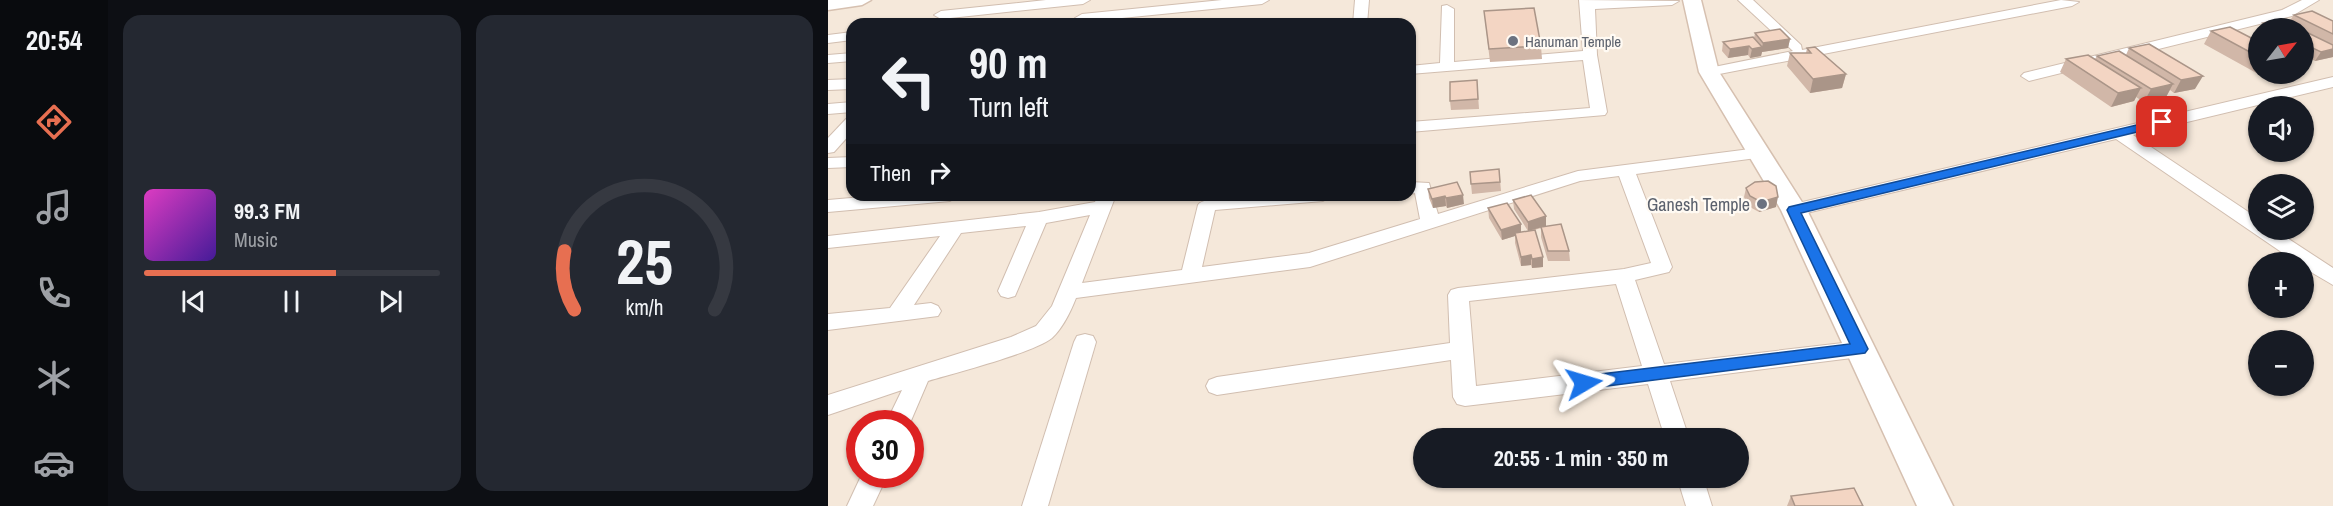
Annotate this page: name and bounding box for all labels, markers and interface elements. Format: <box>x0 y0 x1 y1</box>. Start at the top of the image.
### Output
north arrow <box>2248 18 2314 84</box>
map controls <box>2248 18 2314 396</box>
text: 20:54 <box>26 22 82 58</box>
place label: Hanuman Temple <box>1525 31 1621 52</box>
marker: Hanuman Temple <box>1506 34 1520 48</box>
text: 90 m <box>969 35 1048 91</box>
icon: left <box>870 42 948 120</box>
text: Turn left <box>969 89 1048 125</box>
pin <box>2136 96 2187 147</box>
button: sound <box>2248 96 2314 162</box>
icon: directions <box>33 101 75 143</box>
icon: arrive <box>2145 105 2178 138</box>
icon: right <box>923 156 956 189</box>
text: Then <box>870 158 911 188</box>
button: layers <box>2248 174 2314 240</box>
icon: music <box>33 186 75 228</box>
place label: Ganesh Temple <box>1647 192 1750 217</box>
text: 99.3 FM <box>234 196 300 226</box>
marker: Ganesh Temple <box>1755 197 1769 211</box>
text: 25 <box>616 219 673 303</box>
text: Music <box>234 226 278 253</box>
button: + <box>2248 252 2314 318</box>
icon: phone <box>33 272 75 314</box>
icon: previous <box>177 285 210 318</box>
icon: pause <box>275 285 308 318</box>
icon: next <box>374 285 407 318</box>
text: km/h <box>625 293 663 322</box>
button: − <box>2248 330 2314 396</box>
position arrow <box>1552 351 1616 415</box>
icon: climate <box>33 357 75 399</box>
speed limit sign: 30 <box>846 410 924 488</box>
icon: car <box>33 442 75 484</box>
text: 20:55 · 1 min · 350 m <box>1494 443 1668 473</box>

